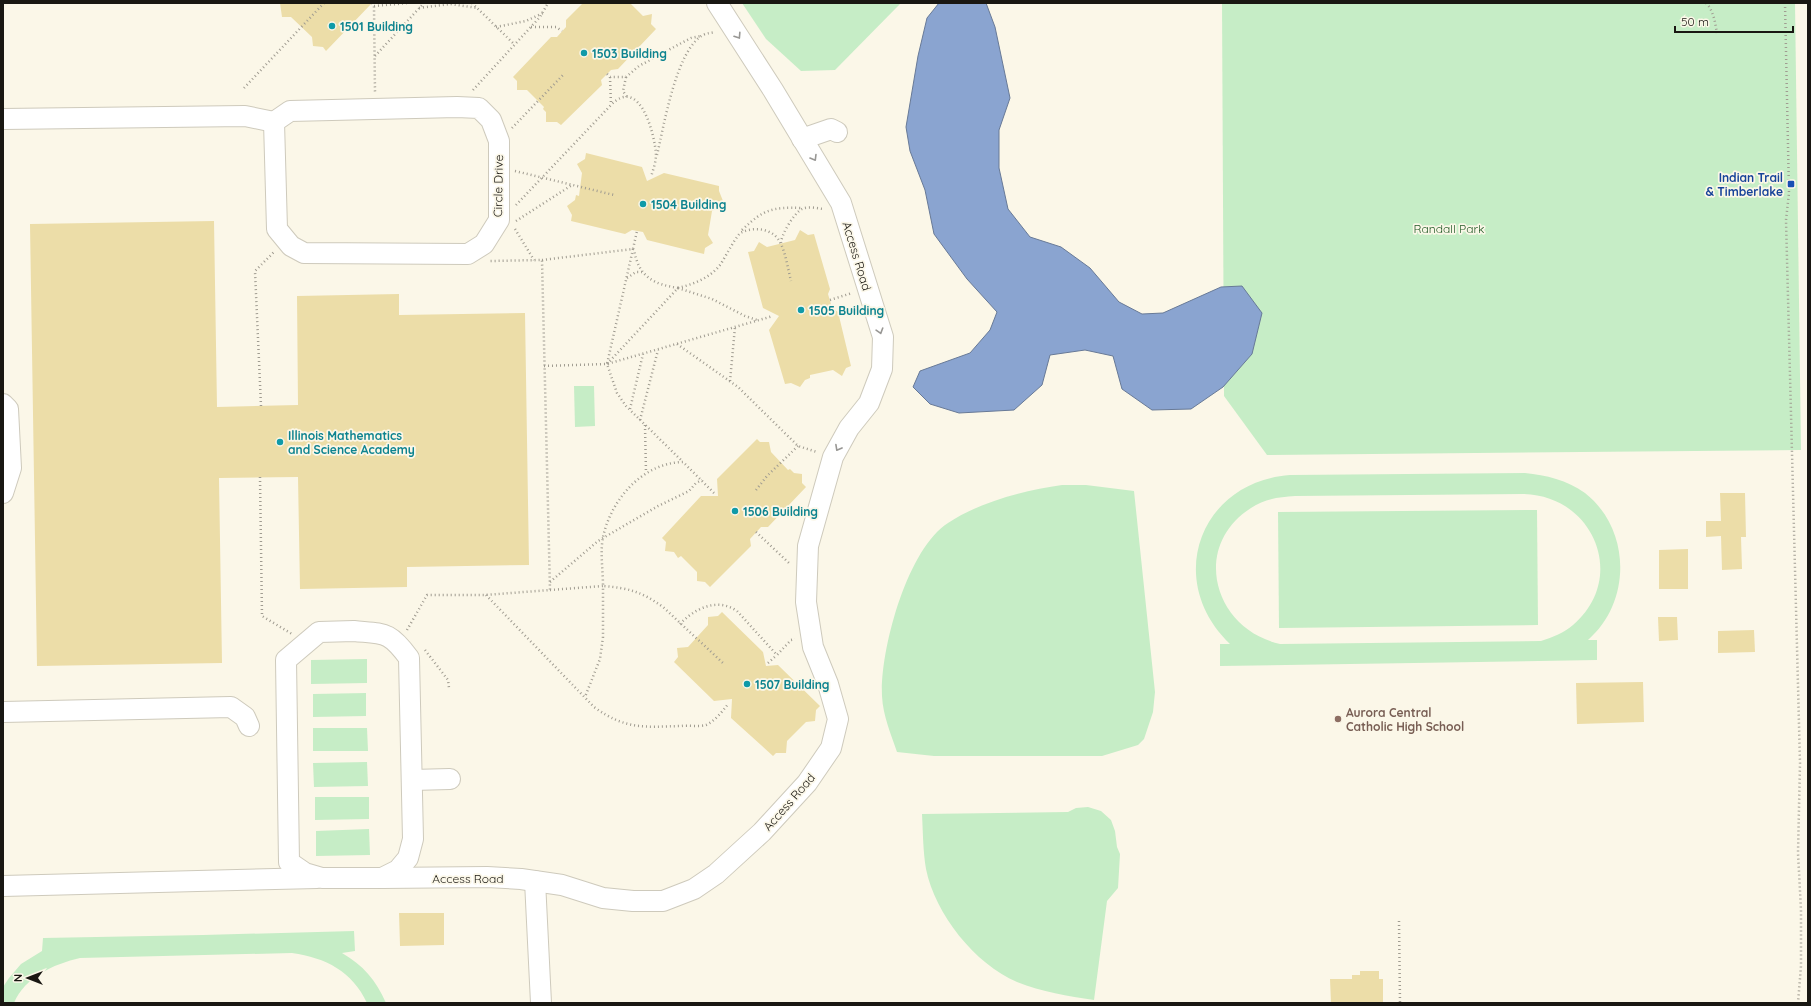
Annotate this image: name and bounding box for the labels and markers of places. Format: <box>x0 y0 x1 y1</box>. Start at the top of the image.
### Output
place label: 1501 Building <box>340 19 413 34</box>
marker: 1501 Building <box>327 21 337 31</box>
place label: 1503 Building <box>592 46 667 61</box>
marker: 1503 Building <box>579 48 589 58</box>
place label: Indian Trail & Timberlake <box>1705 170 1783 199</box>
marker: Indian Trail & Timberlake <box>1786 179 1796 189</box>
place label: 1504 Building <box>651 197 726 212</box>
marker: 1504 Building <box>638 199 648 209</box>
place label: 1505 Building <box>809 303 884 318</box>
marker: 1505 Building <box>796 305 806 315</box>
place label: Illinois Mathematics and Science Academy <box>288 428 415 457</box>
marker: Illinois Mathematics and Science Academy <box>275 437 285 447</box>
place label: 1506 Building <box>743 504 818 519</box>
marker: 1506 Building <box>730 506 740 516</box>
place label: 1507 Building <box>755 677 829 692</box>
marker: 1507 Building <box>742 679 752 689</box>
place label: Aurora Central Catholic High School <box>1346 705 1464 734</box>
marker: Aurora Central Catholic High School <box>1333 714 1343 724</box>

